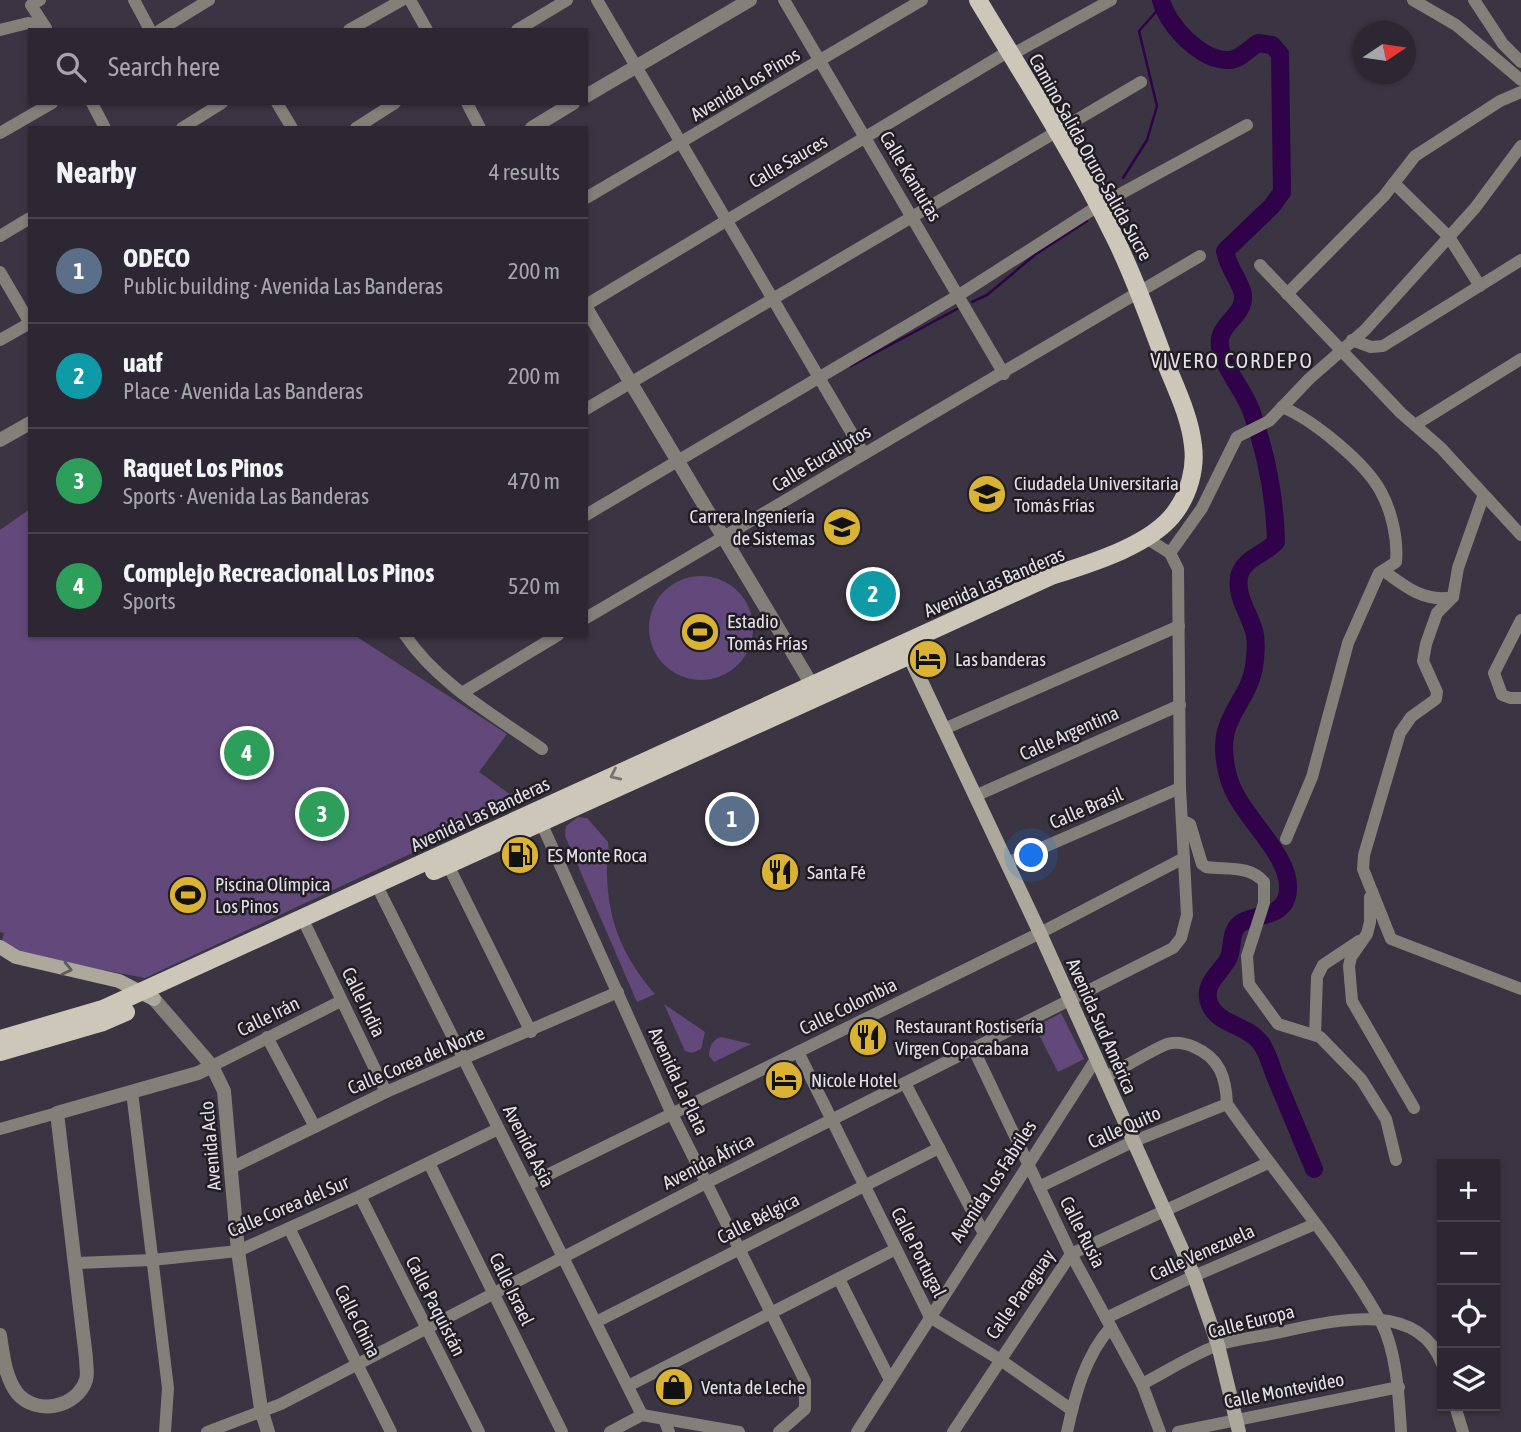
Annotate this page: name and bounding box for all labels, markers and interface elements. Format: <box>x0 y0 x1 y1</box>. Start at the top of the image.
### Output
north arrow <box>1353 21 1416 84</box>
search box <box>28 28 588 105</box>
street label: Avenida Los Pinos <box>686 43 804 125</box>
icon: search <box>52 48 90 86</box>
street label: Camino Salida Oruro-Salida Sucre <box>1025 50 1157 264</box>
text: Search here <box>108 52 220 82</box>
street label: Calle Kantutas <box>876 127 947 225</box>
street label: Calle Sauces <box>745 130 831 192</box>
text: Nearby <box>56 155 136 189</box>
text: 4 results <box>489 159 560 185</box>
text: ODECO <box>123 243 190 273</box>
text: 1 <box>74 258 84 284</box>
text: 200 m <box>508 258 560 284</box>
text: Public building · Avenida Las Banderas <box>123 273 443 299</box>
text: uatf <box>123 348 162 378</box>
district label: VIVERO CORDEPO <box>1150 348 1314 372</box>
text: 2 <box>74 363 84 389</box>
text: 200 m <box>508 363 560 389</box>
text: Place · Avenida Las Banderas <box>123 378 364 404</box>
street label: Calle Eucaliptos <box>768 420 874 496</box>
text: Raquet Los Pinos <box>123 453 283 483</box>
text: 3 <box>74 468 84 494</box>
text: 470 m <box>508 468 560 494</box>
place label: Ciudadela Universitaria Tomás Frías <box>1014 472 1179 516</box>
school or university icon: Ciudadela Universitaria Tomás Frías <box>966 473 1008 515</box>
text: Sports · Avenida Las Banderas <box>123 483 369 509</box>
place label: Carrera Ingeniería de Sistemas <box>690 505 815 549</box>
school or university icon: Carrera Ingeniería de Sistemas <box>821 506 863 548</box>
street label: Avenida Las Banderas <box>920 542 1068 622</box>
text: Complejo Recreacional Los Pinos <box>123 558 434 588</box>
pin: 2 <box>850 568 896 620</box>
text: 4 <box>74 573 84 599</box>
text: 520 m <box>508 573 560 599</box>
text: Sports <box>123 588 176 614</box>
place label: Estadio Tomás Frías <box>727 610 808 654</box>
sports icon: Estadio Tomás Frías <box>679 611 721 653</box>
hotel icon: Las banderas <box>907 638 949 680</box>
place label: Las banderas <box>955 648 1046 670</box>
street label: Calle Argentina <box>1016 701 1122 765</box>
pin: 4 <box>224 727 270 779</box>
one-way arrow <box>610 767 622 781</box>
street label: Avenida Las Banderas <box>407 772 553 856</box>
street label: Calle Brasil <box>1046 783 1126 833</box>
pin: 3 <box>299 788 345 840</box>
pin: 1 <box>709 793 755 845</box>
fuel station icon: ES Monte Roca <box>499 834 541 876</box>
your location <box>1014 838 1048 872</box>
place label: ES Monte Roca <box>547 844 647 866</box>
restaurant icon: Santa Fé <box>759 851 801 893</box>
place label: Santa Fé <box>807 861 866 883</box>
place label: Piscina Olímpica Los Pinos <box>215 873 330 917</box>
sports icon: Piscina Olímpica Los Pinos <box>167 874 209 916</box>
street label: Avenida Sud América <box>1062 955 1142 1097</box>
one-way arrow <box>61 961 73 975</box>
street label: Calle India <box>338 964 390 1040</box>
street label: Calle Colombia <box>796 973 900 1039</box>
street label: Calle Irán <box>233 992 303 1040</box>
place label: Restaurant Rostisería Virgen Copacabana <box>895 1015 1044 1059</box>
restaurant icon: Restaurant Rostisería Virgen Copacabana <box>847 1016 889 1058</box>
street label: Calle Corea del Norte <box>344 1021 488 1099</box>
street label: Avenida La Plata <box>645 1024 713 1138</box>
hotel icon: Nicole Hotel <box>763 1059 805 1101</box>
place label: Nicole Hotel <box>811 1069 898 1091</box>
street label: Avenida Aclo <box>195 1100 225 1192</box>
street label: Avenida Asia <box>499 1101 559 1191</box>
street label: Calle Quito <box>1084 1101 1164 1153</box>
street label: Avenida Los Fabriles <box>946 1116 1041 1246</box>
street label: Avenida África <box>658 1128 758 1194</box>
map controls <box>1437 1159 1500 1411</box>
button: + <box>1437 1159 1500 1222</box>
street label: Calle Corea del Sur <box>224 1170 352 1241</box>
street label: Calle Bélgica <box>713 1188 803 1248</box>
street label: Calle Rusia <box>1056 1193 1110 1271</box>
street label: Calle Portugal <box>887 1203 951 1301</box>
street label: Calle Venezuela <box>1146 1219 1258 1285</box>
button: − <box>1437 1222 1500 1285</box>
street label: Calle Paraguay <box>981 1245 1059 1343</box>
street label: Calle Israel <box>485 1249 539 1329</box>
street label: Calle Paquistán <box>401 1252 471 1360</box>
street label: Calle China <box>330 1281 386 1361</box>
button: locate <box>1437 1285 1500 1348</box>
street label: Calle Europa <box>1206 1300 1296 1342</box>
button: layers <box>1437 1348 1500 1411</box>
shop icon: Venta de Leche <box>653 1366 695 1408</box>
street label: Calle Montevideo <box>1222 1368 1346 1412</box>
place label: Venta de Leche <box>701 1376 805 1398</box>

